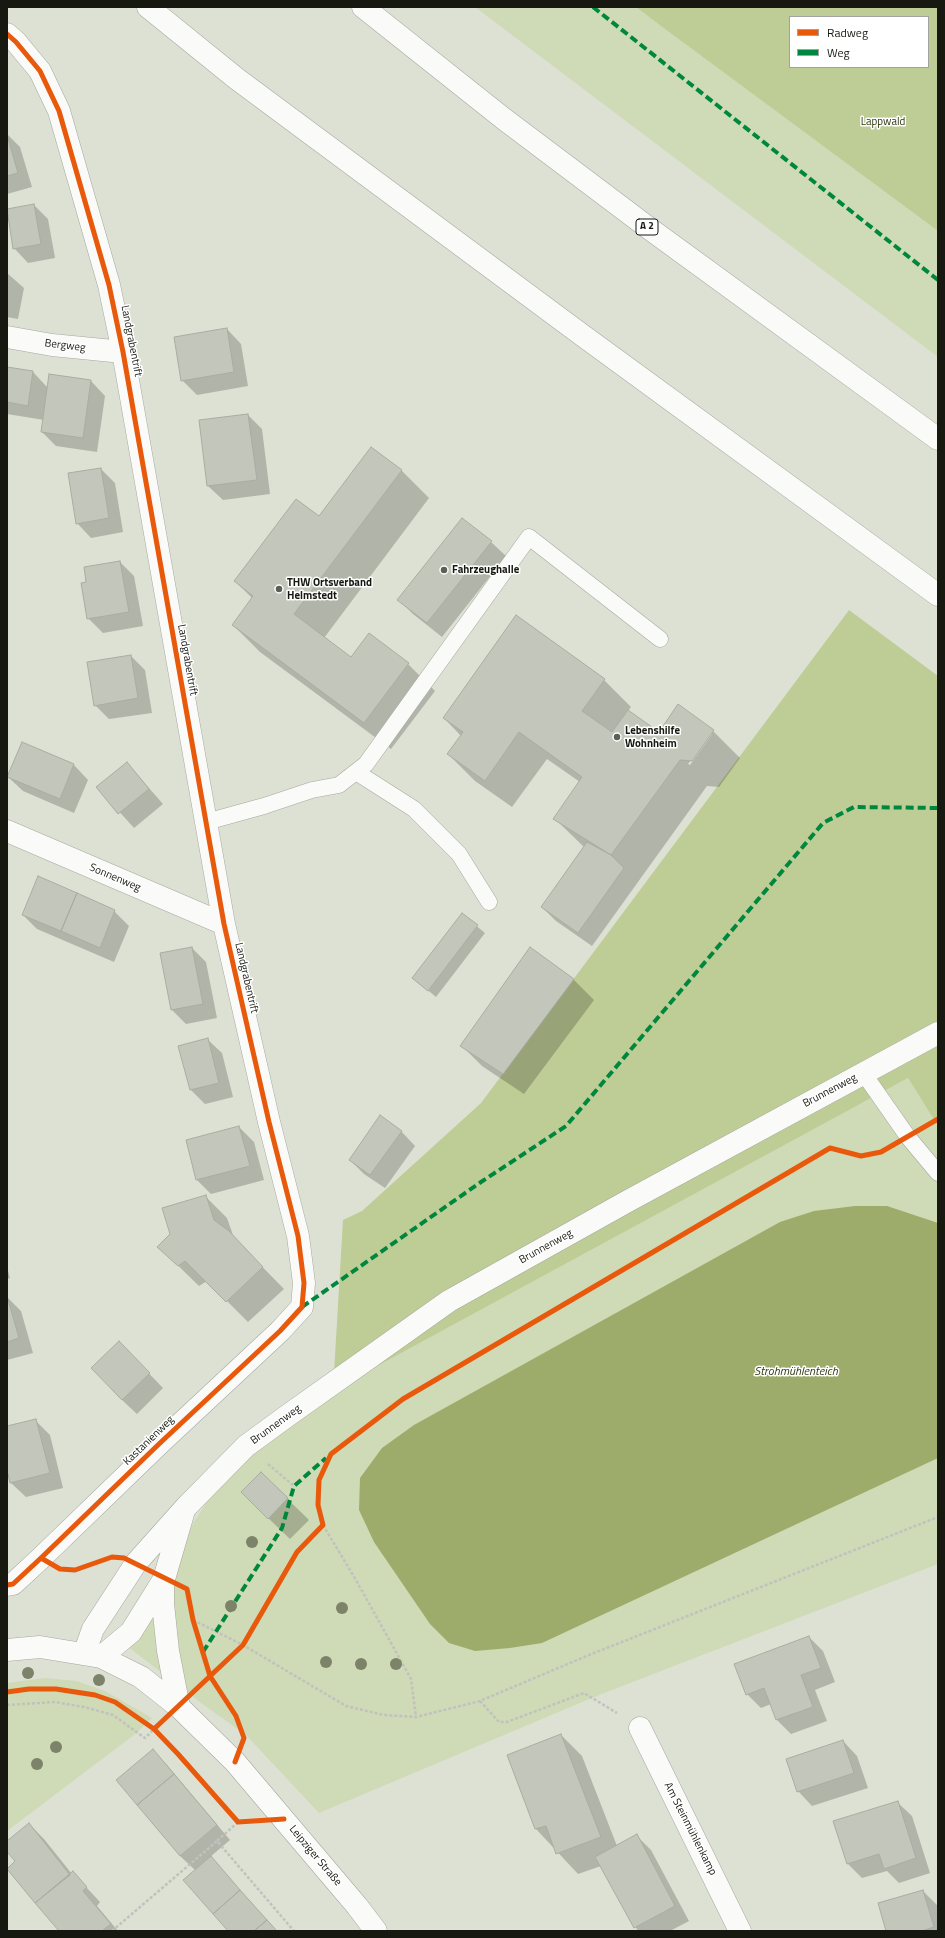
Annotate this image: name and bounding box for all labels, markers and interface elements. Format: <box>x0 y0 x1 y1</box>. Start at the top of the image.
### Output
legend <box>789 16 929 68</box>
text: Radweg <box>827 23 868 42</box>
text: Weg <box>827 43 850 62</box>
park label: Lappwald <box>861 115 905 129</box>
road number: A 2 <box>636 219 658 235</box>
street label: Landgrabentrift <box>118 304 144 378</box>
street label: Bergweg <box>44 337 86 355</box>
place label: Fahrzeughalle <box>452 563 519 577</box>
marker: Fahrzeughalle <box>439 565 449 575</box>
place label: THW Ortsverband Helmstedt <box>287 576 372 602</box>
marker: THW Ortsverband Helmstedt <box>274 584 284 594</box>
street label: Landgrabentrift <box>174 623 200 697</box>
place label: Lebenshilfe Wohnheim <box>625 724 680 750</box>
marker: Lebenshilfe Wohnheim <box>612 732 622 742</box>
street label: Sonnenweg <box>87 861 143 895</box>
street label: Landgrabentrift <box>231 941 261 1015</box>
street label: Brunnenweg <box>801 1071 859 1111</box>
street label: Brunnenweg <box>517 1227 575 1267</box>
water label: Strohmühlenteich <box>754 1365 838 1379</box>
street label: Brunnenweg <box>248 1402 304 1448</box>
street label: Kastanienweg <box>121 1413 177 1469</box>
street label: Am Steinmühlenkamp <box>661 1780 719 1878</box>
street label: Leipziger Straße <box>286 1823 344 1889</box>

